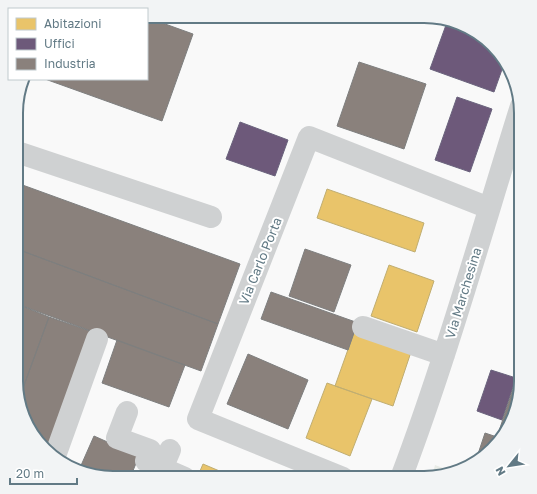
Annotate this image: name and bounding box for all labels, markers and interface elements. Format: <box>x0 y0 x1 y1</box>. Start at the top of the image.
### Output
legend <box>8 8 148 80</box>
text: Abitazioni <box>44 16 101 31</box>
text: Uffici <box>44 36 75 51</box>
text: Industria <box>44 56 96 71</box>
street label: Via Carlo Porta <box>235 215 285 307</box>
street label: Via Marchesina <box>442 245 484 341</box>
north arrow <box>489 446 529 486</box>
scale bar <box>10 460 77 486</box>
text: N <box>492 464 508 478</box>
text: 20 m <box>16 466 44 481</box>

